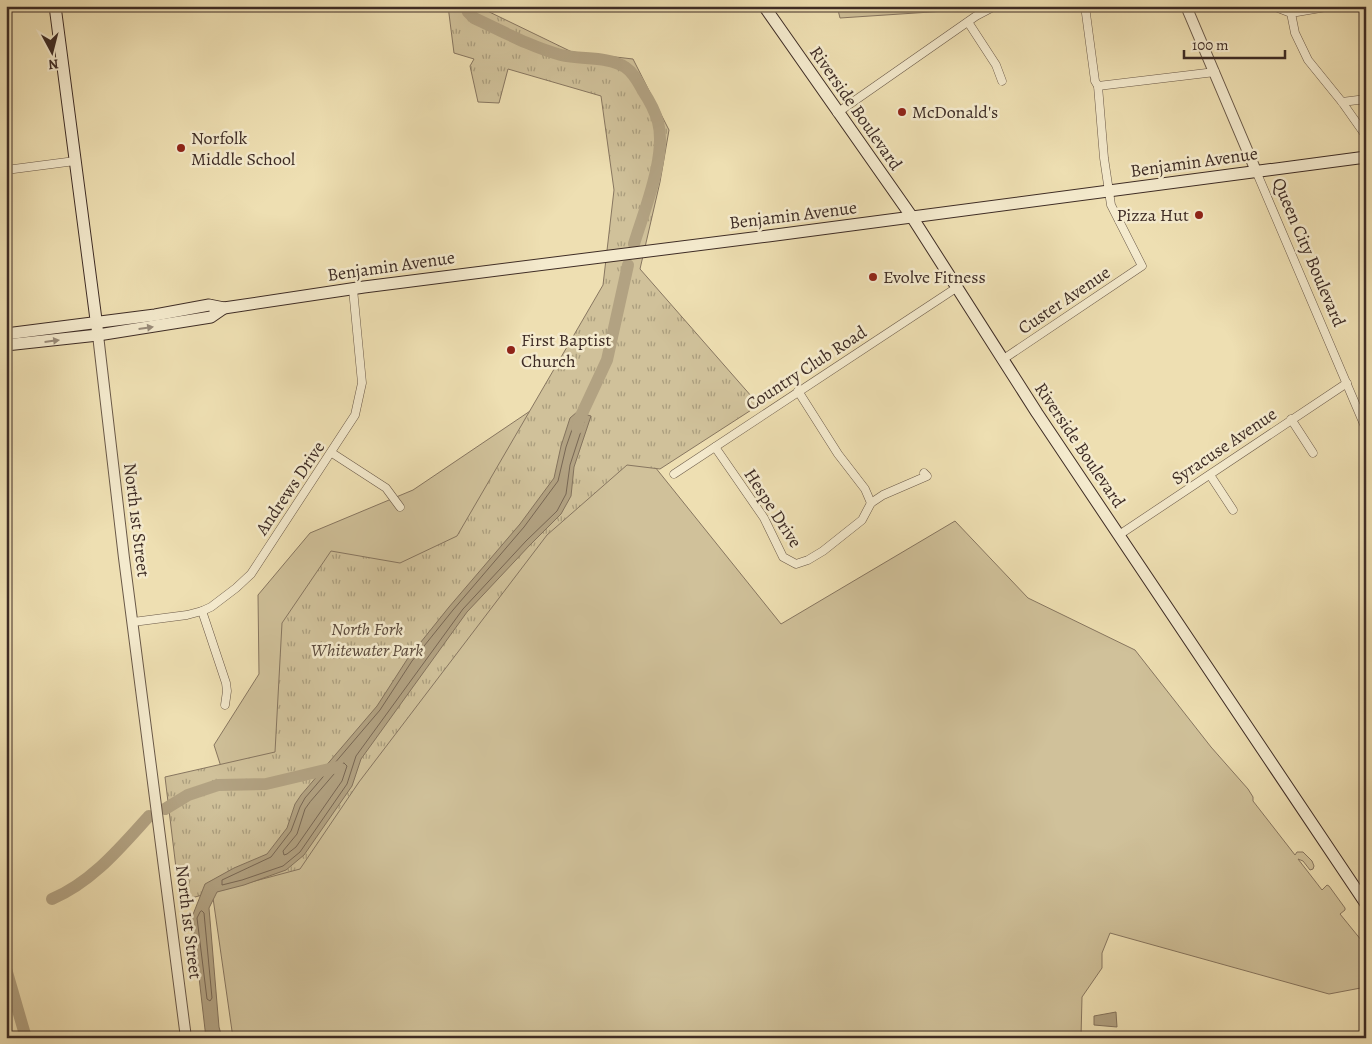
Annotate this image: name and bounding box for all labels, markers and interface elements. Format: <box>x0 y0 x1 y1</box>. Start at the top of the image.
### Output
north arrow <box>28 28 78 78</box>
scale bar <box>1184 28 1286 60</box>
text: 100 m <box>1192 35 1229 55</box>
street label: Riverside Boulevard <box>804 41 908 175</box>
text: N <box>47 54 60 74</box>
place label: McDonald's <box>912 100 998 124</box>
marker: McDonald's <box>896 106 908 118</box>
place label: Norfolk Middle School <box>191 126 296 171</box>
street label: Benjamin Avenue <box>1129 141 1259 183</box>
marker: Norfolk Middle School <box>175 142 187 154</box>
street label: Queen City Boulevard <box>1267 174 1351 330</box>
street label: Benjamin Avenue <box>728 195 858 235</box>
place label: Pizza Hut <box>1116 203 1189 227</box>
marker: Pizza Hut <box>1193 209 1205 221</box>
street label: Benjamin Avenue <box>326 245 456 287</box>
street label: Custer Avenue <box>1013 260 1115 340</box>
place label: Evolve Fitness <box>883 265 986 289</box>
marker: Evolve Fitness <box>867 271 879 283</box>
street label: Country Club Road <box>741 320 871 416</box>
one-way arrow <box>138 324 154 332</box>
place label: First Baptist Church <box>521 328 611 373</box>
one-way arrow <box>44 337 60 345</box>
marker: First Baptist Church <box>505 344 517 356</box>
street label: Riverside Boulevard <box>1029 378 1131 513</box>
street label: Syracuse Avenue <box>1167 402 1281 490</box>
street label: Andrews Drive <box>249 436 330 540</box>
street label: North 1st Street <box>118 462 156 578</box>
street label: Hespe Drive <box>738 464 808 552</box>
park label: North Fork Whitewater Park <box>311 617 423 662</box>
street label: North 1st Street <box>170 864 208 980</box>

